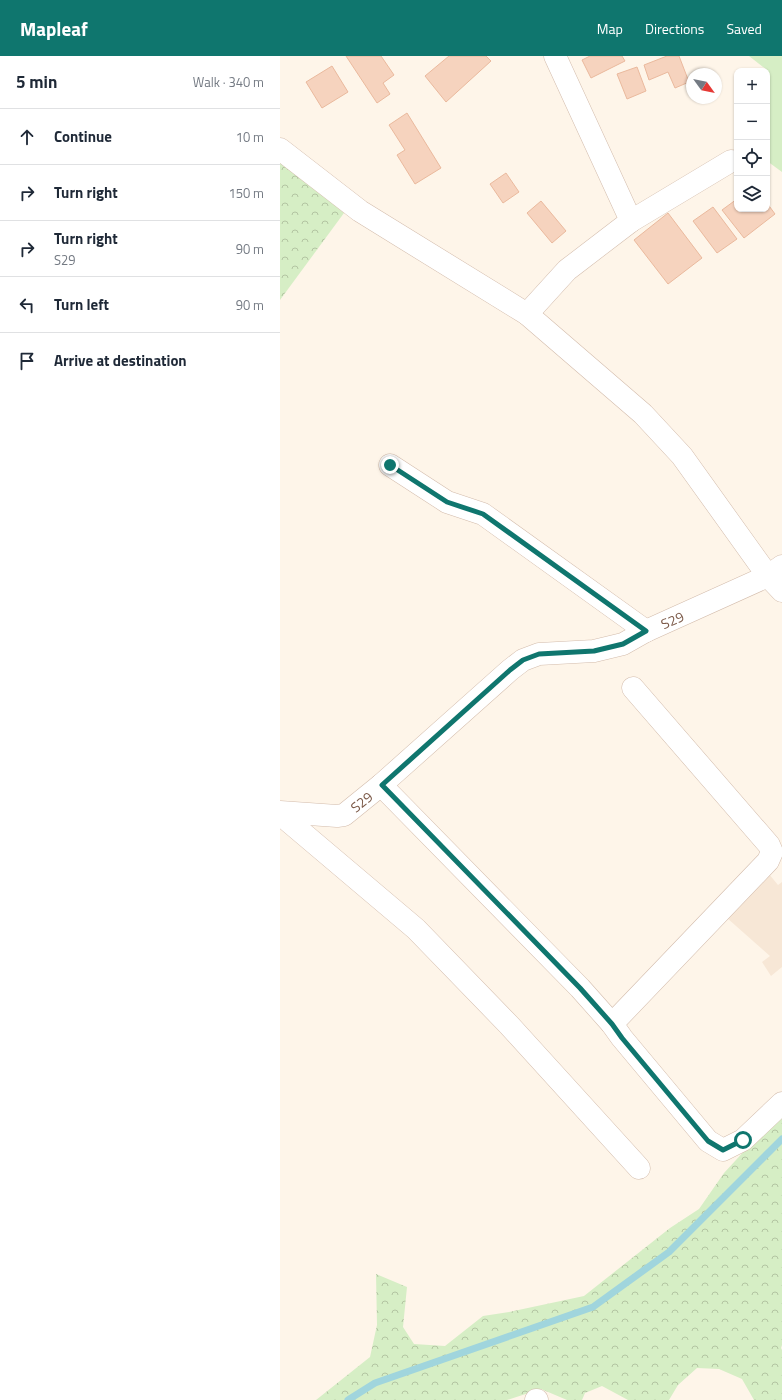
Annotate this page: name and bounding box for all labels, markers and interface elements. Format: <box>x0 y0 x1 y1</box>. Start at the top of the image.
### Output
text: Mapleaf <box>20 14 88 43</box>
text: Map <box>597 18 623 39</box>
text: Directions <box>645 18 704 39</box>
text: Saved <box>726 18 762 39</box>
north arrow <box>686 68 722 104</box>
map controls <box>734 68 770 212</box>
button: + <box>734 68 770 104</box>
text: 5 min <box>16 69 57 95</box>
text: Walk · 340 m <box>193 72 264 92</box>
button: − <box>734 104 770 140</box>
text: Continue <box>54 125 112 148</box>
icon: ahead <box>16 126 38 148</box>
text: 10 m <box>236 127 264 147</box>
button: locate <box>734 140 770 176</box>
button: layers <box>734 176 770 212</box>
text: Turn right <box>54 181 118 204</box>
icon: right <box>16 182 38 204</box>
text: 150 m <box>228 183 264 203</box>
text: Turn right <box>54 227 118 250</box>
icon: right <box>16 238 38 260</box>
text: 90 m <box>236 239 264 259</box>
text: S29 <box>54 250 76 270</box>
text: Turn left <box>54 293 109 316</box>
icon: left <box>16 294 38 316</box>
text: 90 m <box>236 295 264 315</box>
text: Arrive at destination <box>54 349 187 372</box>
icon: arrive <box>16 350 38 372</box>
route end <box>381 456 399 474</box>
street label: S29 <box>657 605 687 634</box>
street label: S29 <box>345 786 377 817</box>
route start <box>734 1131 752 1149</box>

